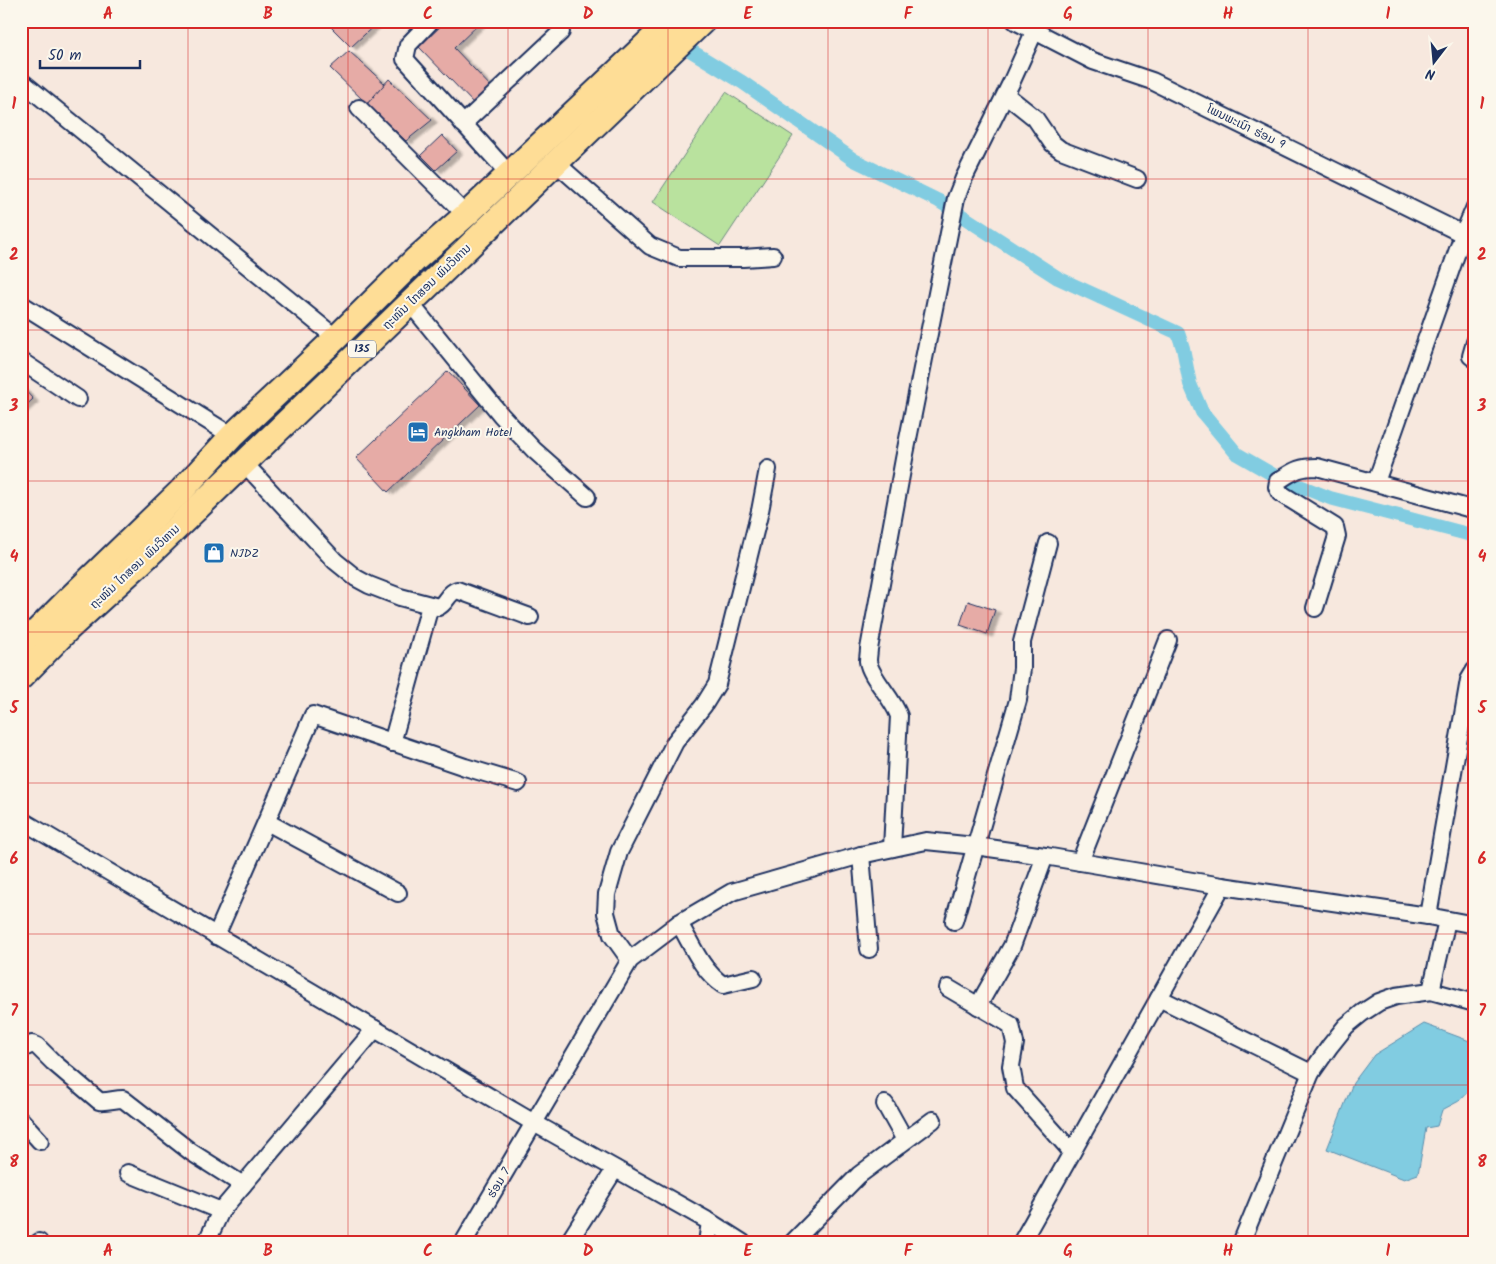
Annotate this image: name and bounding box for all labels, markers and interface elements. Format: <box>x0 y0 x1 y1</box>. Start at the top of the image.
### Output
text: A <box>103 2 113 27</box>
text: B <box>263 2 273 27</box>
text: C <box>423 2 433 27</box>
text: D <box>583 2 594 27</box>
text: E <box>744 2 754 27</box>
text: F <box>904 2 914 27</box>
text: G <box>1063 2 1073 27</box>
text: H <box>1223 2 1233 27</box>
text: I <box>1386 2 1391 27</box>
scale bar <box>40 38 140 70</box>
north arrow <box>1408 38 1458 88</box>
text: 50 m <box>48 44 82 68</box>
text: N <box>1423 62 1438 85</box>
text: 1 <box>12 92 17 117</box>
text: 1 <box>1480 92 1485 117</box>
street label: ໂພນພະເນົາ ຮ່ອມ 9 <box>1203 99 1289 154</box>
street label: ຖະໜົນ ໄກສອນ ພົມວິຫານ <box>378 239 476 335</box>
text: 2 <box>9 243 19 268</box>
text: 2 <box>1477 243 1487 268</box>
road number: 13S <box>348 340 376 358</box>
text: 3 <box>9 394 19 419</box>
text: 3 <box>1477 394 1487 419</box>
hotel icon: Angkham Hotel <box>406 420 430 444</box>
place label: Angkham Hotel <box>434 423 512 442</box>
street label: ຖະໜົນ ໄກສອນ ພົມວິຫານ <box>86 520 184 614</box>
shop icon: NJDZ <box>202 541 226 565</box>
place label: NJDZ <box>230 544 259 563</box>
text: 4 <box>10 545 19 570</box>
text: 4 <box>1478 545 1487 570</box>
text: 5 <box>9 696 20 721</box>
text: 5 <box>1477 696 1488 721</box>
text: 6 <box>10 847 19 872</box>
text: 6 <box>1478 847 1487 872</box>
text: 7 <box>10 999 18 1024</box>
text: 7 <box>1478 999 1486 1024</box>
text: 8 <box>9 1150 19 1175</box>
text: 8 <box>1477 1150 1487 1175</box>
street label: ຮ່ອມ 7 <box>482 1164 516 1202</box>
text: A <box>103 1239 113 1264</box>
text: B <box>263 1239 273 1264</box>
text: C <box>423 1239 433 1264</box>
text: D <box>583 1239 594 1264</box>
text: E <box>744 1239 754 1264</box>
text: F <box>904 1239 914 1264</box>
text: G <box>1063 1239 1073 1264</box>
text: H <box>1223 1239 1233 1264</box>
text: I <box>1386 1239 1391 1264</box>

